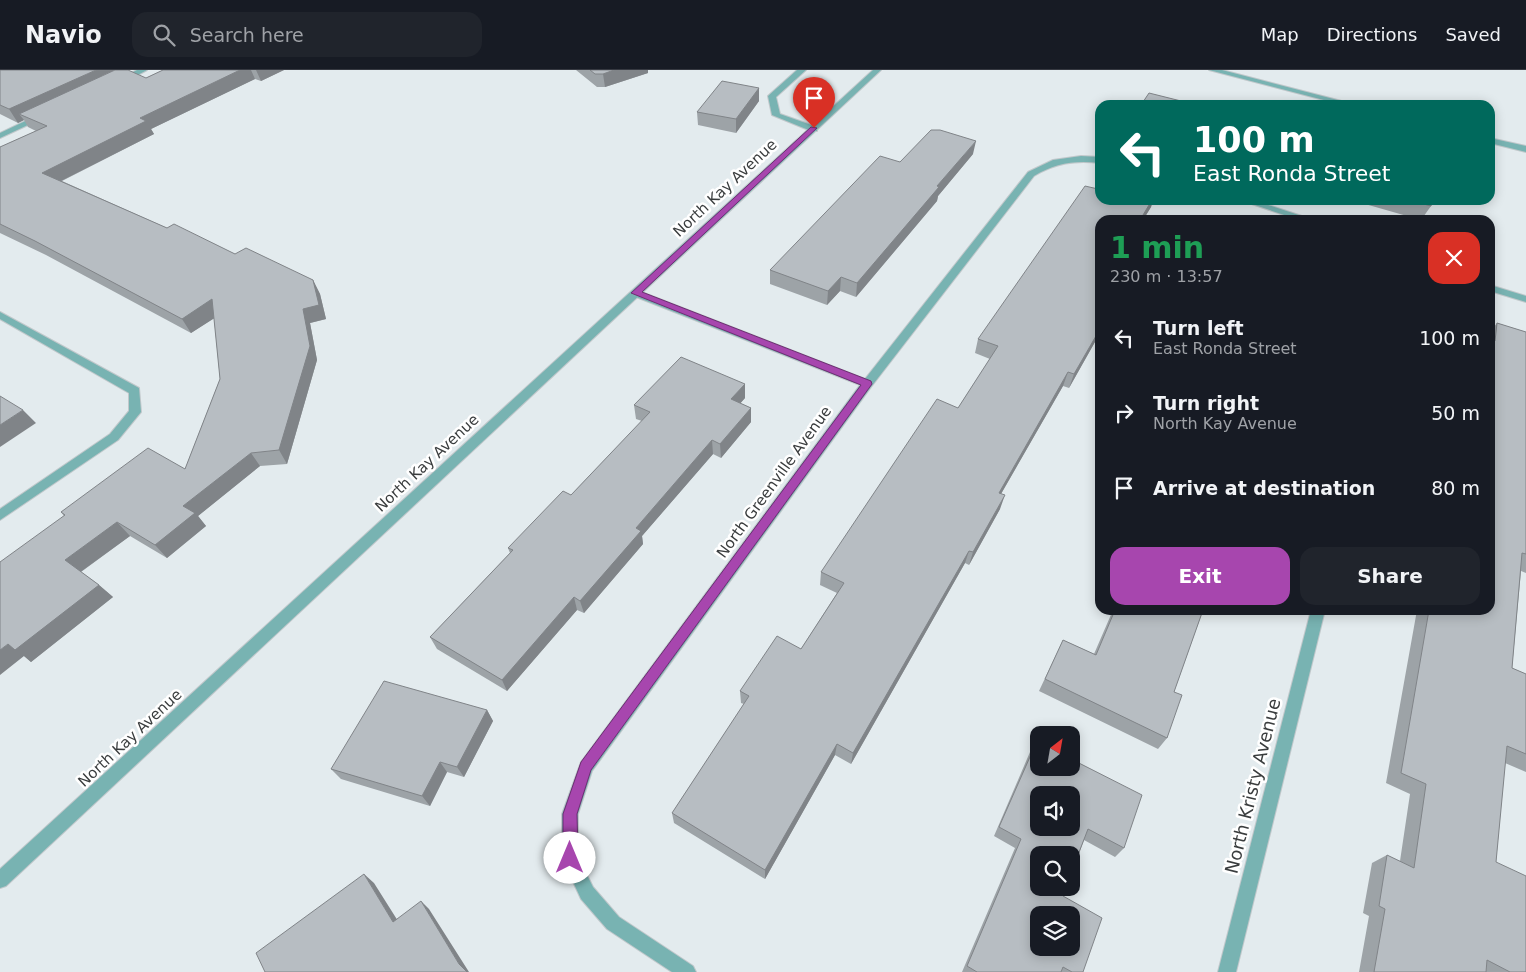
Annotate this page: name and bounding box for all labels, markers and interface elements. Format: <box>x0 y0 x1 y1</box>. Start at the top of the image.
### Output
search box <box>132 12 482 57</box>
text: Navio <box>25 21 102 49</box>
icon: search <box>150 21 178 49</box>
text: Search here <box>190 24 304 46</box>
text: Map <box>1261 24 1299 45</box>
text: Directions <box>1327 24 1417 45</box>
text: Saved <box>1445 24 1501 45</box>
pin <box>793 77 835 128</box>
icon: arrive <box>800 84 828 112</box>
icon: left <box>1110 120 1175 185</box>
text: 100 m <box>1193 120 1315 160</box>
street label: North Kay Avenue <box>670 135 780 241</box>
text: East Ronda Street <box>1193 161 1390 186</box>
text: 1 min <box>1110 230 1204 265</box>
button: close <box>1428 232 1480 284</box>
text: 230 m · 13:57 <box>1110 267 1223 286</box>
text: Turn left <box>1153 317 1244 339</box>
icon: left <box>1110 324 1138 352</box>
text: 100 m <box>1419 327 1480 349</box>
text: East Ronda Street <box>1153 339 1297 358</box>
text: Turn right <box>1153 392 1259 414</box>
icon: right <box>1110 399 1138 427</box>
text: 50 m <box>1431 402 1480 424</box>
street label: North Greenville Avenue <box>713 403 835 561</box>
street label: North Kay Avenue <box>372 410 482 516</box>
text: North Kay Avenue <box>1153 414 1297 433</box>
icon: arrive <box>1110 474 1138 502</box>
text: Arrive at destination <box>1153 477 1375 499</box>
text: 80 m <box>1431 477 1480 499</box>
button: Exit <box>1110 547 1290 605</box>
button: Share <box>1300 547 1480 605</box>
street label: North Kay Avenue <box>75 685 185 791</box>
street label: North Kristy Avenue <box>1221 696 1284 876</box>
north arrow <box>1030 726 1080 776</box>
map controls <box>1030 726 1080 956</box>
button: sound <box>1030 786 1080 836</box>
position arrow <box>543 831 595 883</box>
button: search <box>1030 846 1080 896</box>
button: layers <box>1030 906 1080 956</box>

